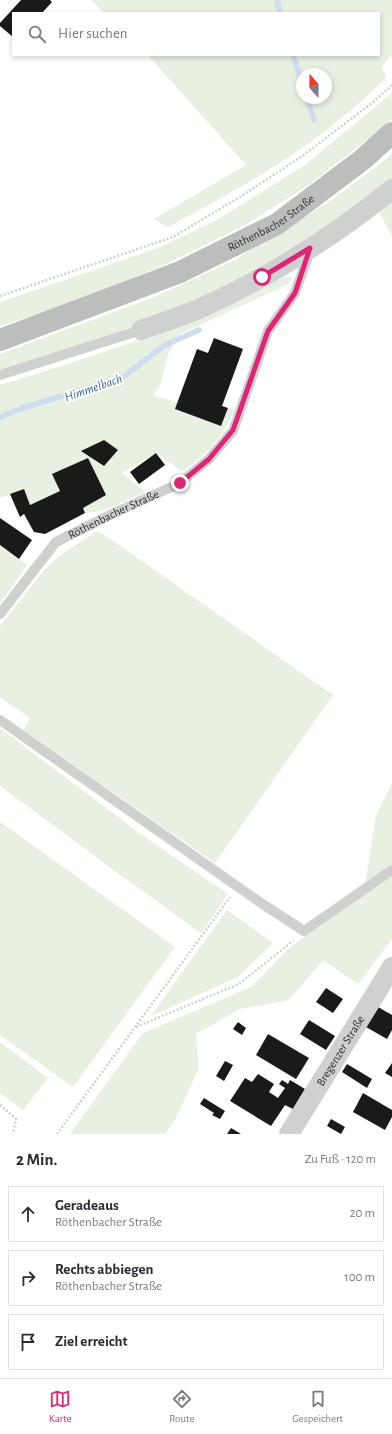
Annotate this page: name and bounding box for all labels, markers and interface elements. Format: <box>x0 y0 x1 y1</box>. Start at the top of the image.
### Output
search box <box>12 12 380 56</box>
icon: search <box>26 23 48 45</box>
text: Hier suchen <box>58 26 128 41</box>
north arrow <box>296 68 332 104</box>
street label: Röthenbacher Straße <box>226 192 316 253</box>
route start <box>253 268 271 286</box>
water label: Himmelbach <box>63 373 124 404</box>
route end <box>171 474 189 492</box>
street label: Röthenbacher Straße <box>66 487 161 541</box>
street label: Bregenzer Straße <box>314 1013 367 1088</box>
text: 2 Min. <box>16 1151 57 1168</box>
text: Zu Fuß · 120 m <box>305 1153 376 1166</box>
text: Geradeaus <box>55 1198 119 1213</box>
icon: ahead <box>17 1203 39 1225</box>
text: 20 m <box>350 1207 375 1220</box>
text: Röthenbacher Straße <box>55 1216 162 1229</box>
text: Rechts abbiegen <box>55 1262 153 1277</box>
icon: right <box>17 1267 39 1289</box>
text: 100 m <box>344 1271 375 1284</box>
text: Röthenbacher Straße <box>55 1280 162 1293</box>
icon: arrive <box>17 1331 39 1353</box>
text: Ziel erreicht <box>55 1334 128 1349</box>
tab: Karte <box>49 1388 72 1425</box>
tab: Route <box>169 1388 195 1425</box>
tab: Gespeichert <box>292 1388 343 1425</box>

